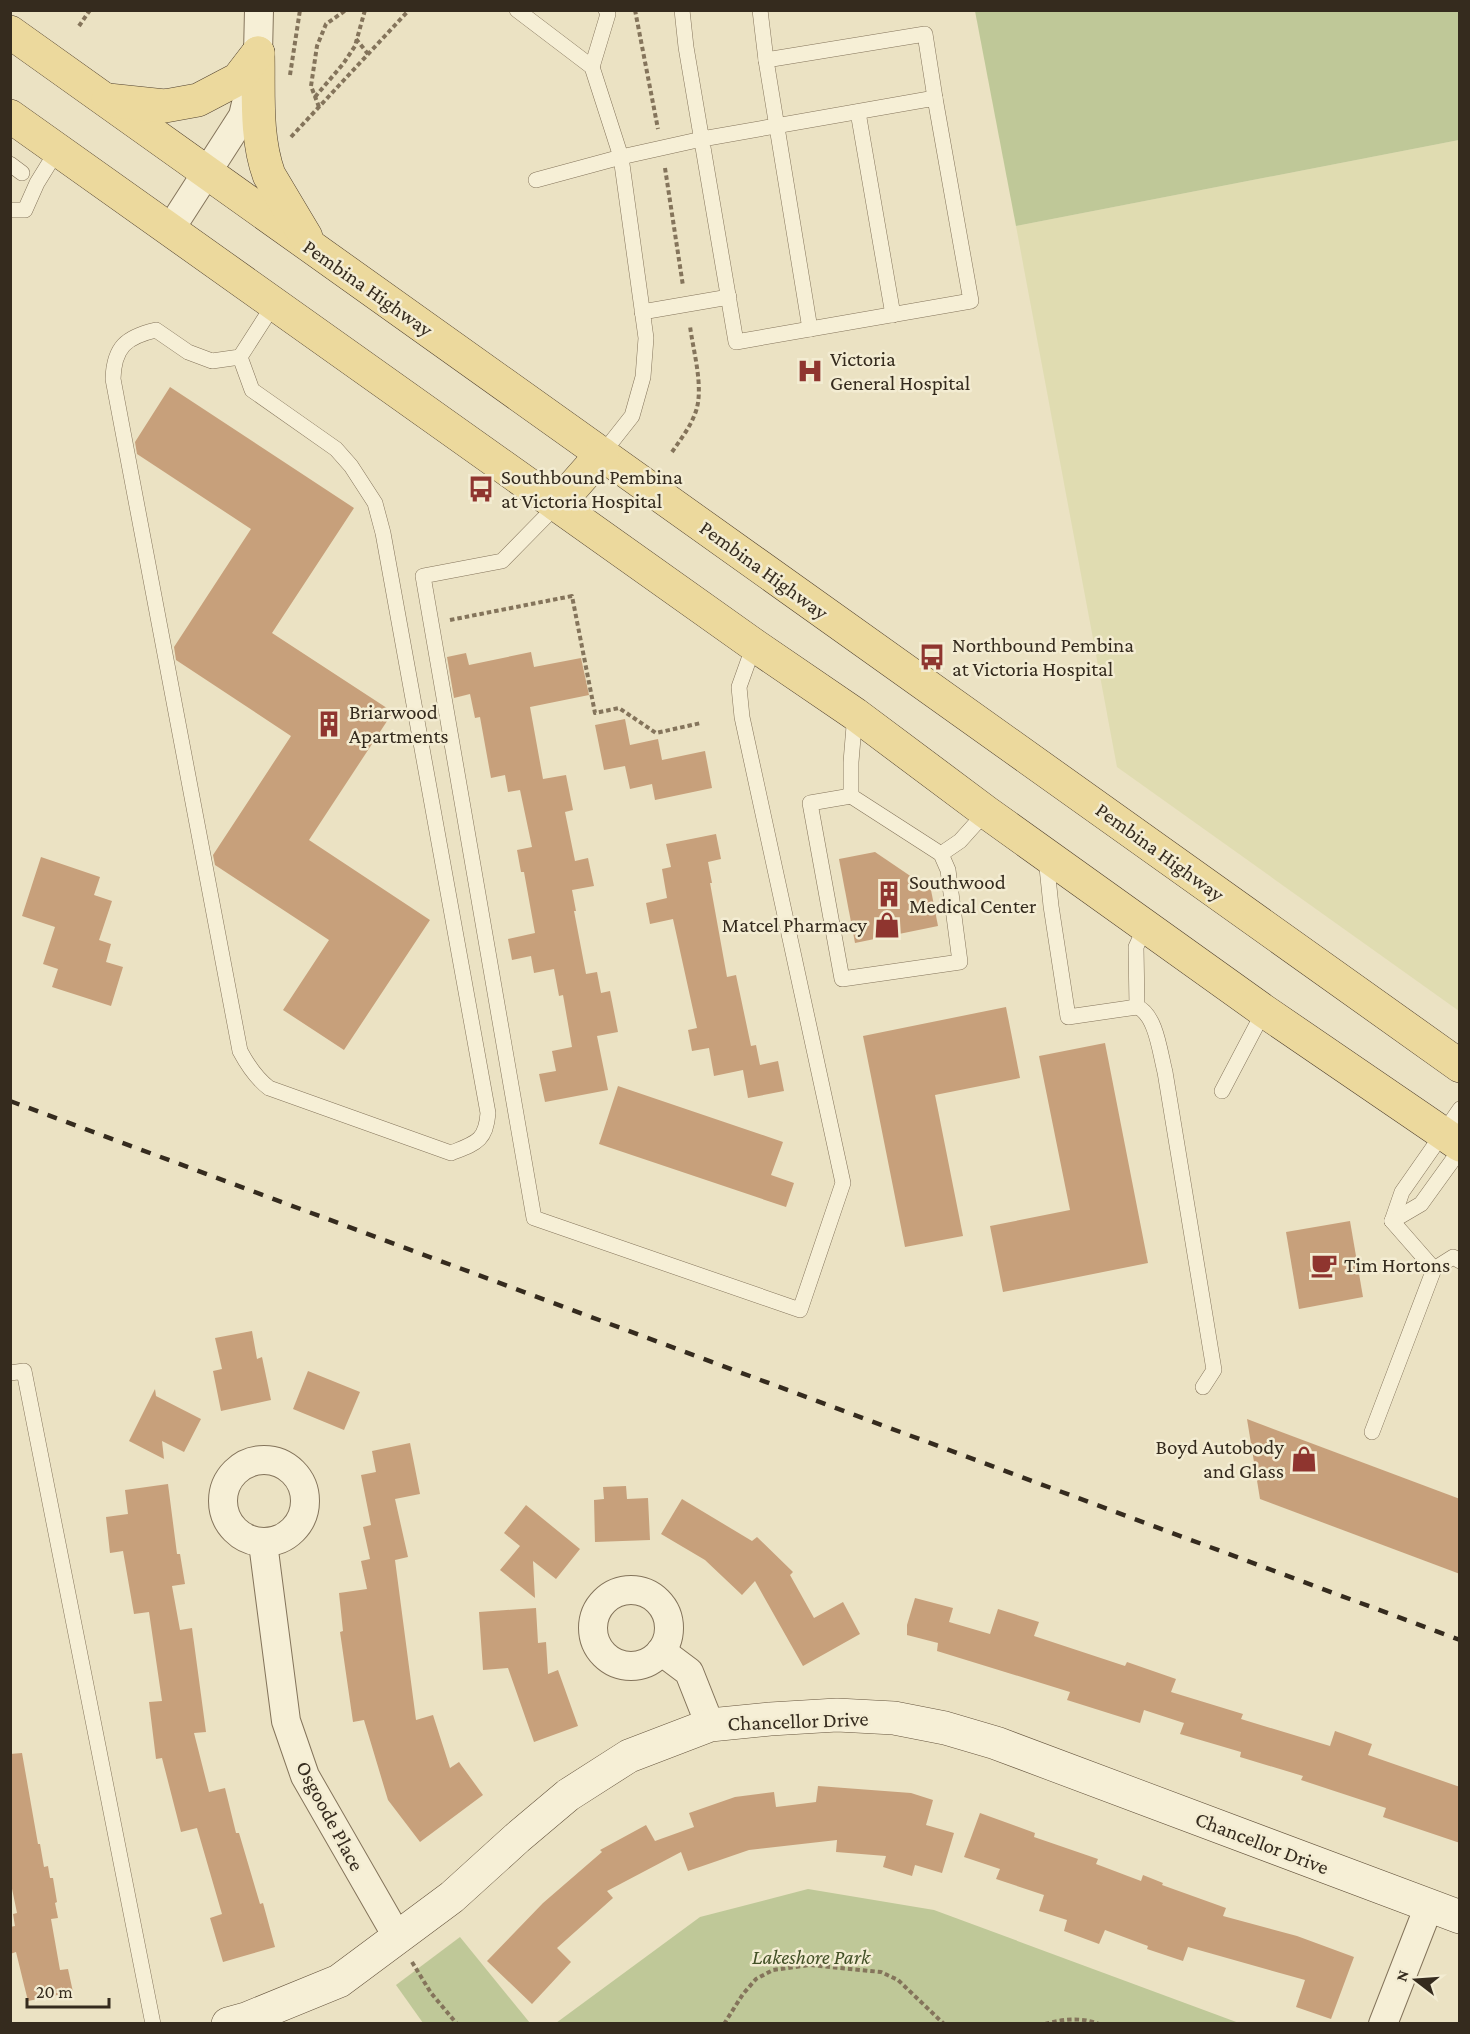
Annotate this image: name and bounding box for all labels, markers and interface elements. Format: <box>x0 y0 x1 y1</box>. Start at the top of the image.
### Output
street label: Pembina Highway <box>299 234 438 342</box>
place label: Victoria General Hospital <box>830 347 970 395</box>
hospital icon: Victoria General Hospital <box>795 356 825 386</box>
place label: Southbound Pembina at Victoria Hospital <box>501 465 683 513</box>
bus stop icon: Southbound Pembina at Victoria Hospital <box>466 474 496 504</box>
street label: Pembina Highway <box>695 515 833 625</box>
place label: Northbound Pembina at Victoria Hospital <box>952 633 1134 681</box>
bus stop icon: Northbound Pembina at Victoria Hospital <box>917 642 947 672</box>
place label: Briarwood Apartments <box>349 700 448 748</box>
building icon: Briarwood Apartments <box>314 709 344 739</box>
street label: Pembina Highway <box>1091 797 1229 907</box>
place label: Southwood Medical Center <box>909 870 1037 918</box>
building icon: Southwood Medical Center <box>874 879 904 909</box>
shop icon: Matcel Pharmacy <box>872 910 902 940</box>
place label: Matcel Pharmacy <box>722 913 867 937</box>
cafe icon: Tim Hortons <box>1309 1250 1339 1280</box>
place label: Tim Hortons <box>1344 1253 1450 1277</box>
place label: Boyd Autobody and Glass <box>1156 1435 1284 1483</box>
shop icon: Boyd Autobody and Glass <box>1289 1444 1319 1474</box>
street label: Chancellor Drive <box>727 1707 869 1735</box>
street label: Osgoode Place <box>291 1757 369 1875</box>
street label: Chancellor Drive <box>1192 1807 1332 1879</box>
park label: Lakeshore Park <box>752 1945 871 1969</box>
north arrow <box>1386 1950 1446 2010</box>
text: N <box>1392 1968 1412 1983</box>
scale bar <box>27 1971 110 2009</box>
text: 20 m <box>36 1982 73 2002</box>

